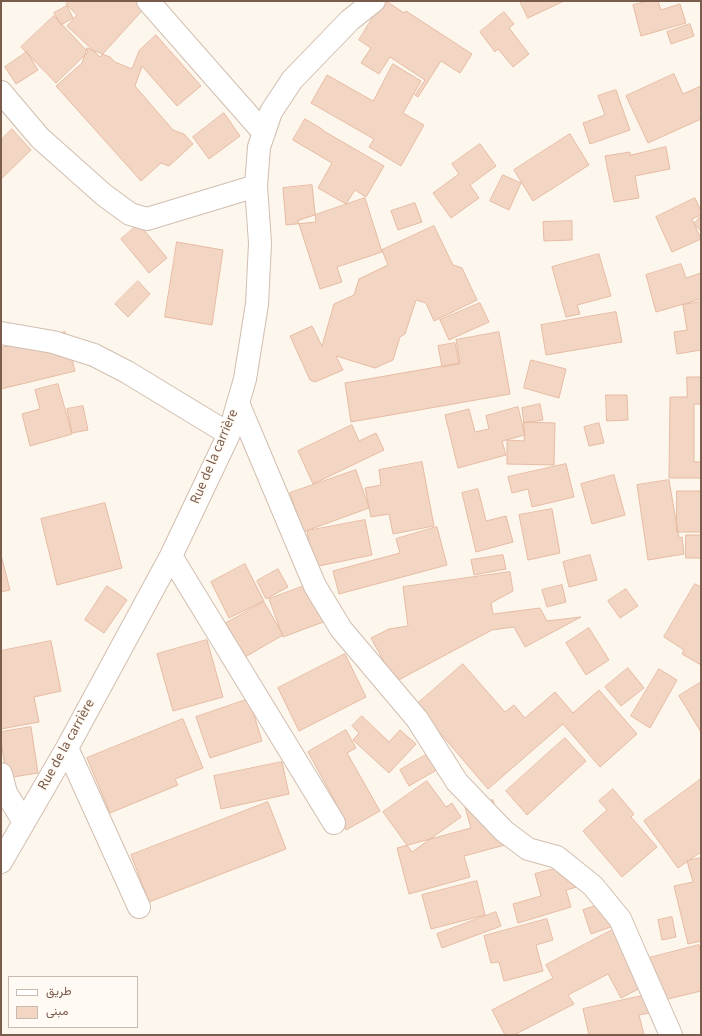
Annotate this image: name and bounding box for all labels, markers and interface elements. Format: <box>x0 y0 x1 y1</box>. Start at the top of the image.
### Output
street label: Rue de la carrière <box>187 407 243 507</box>
street label: Rue de la carrière <box>35 697 99 793</box>
legend <box>8 976 138 1028</box>
text: طريق <box>46 983 71 1000</box>
text: مبنى <box>46 1003 68 1020</box>

